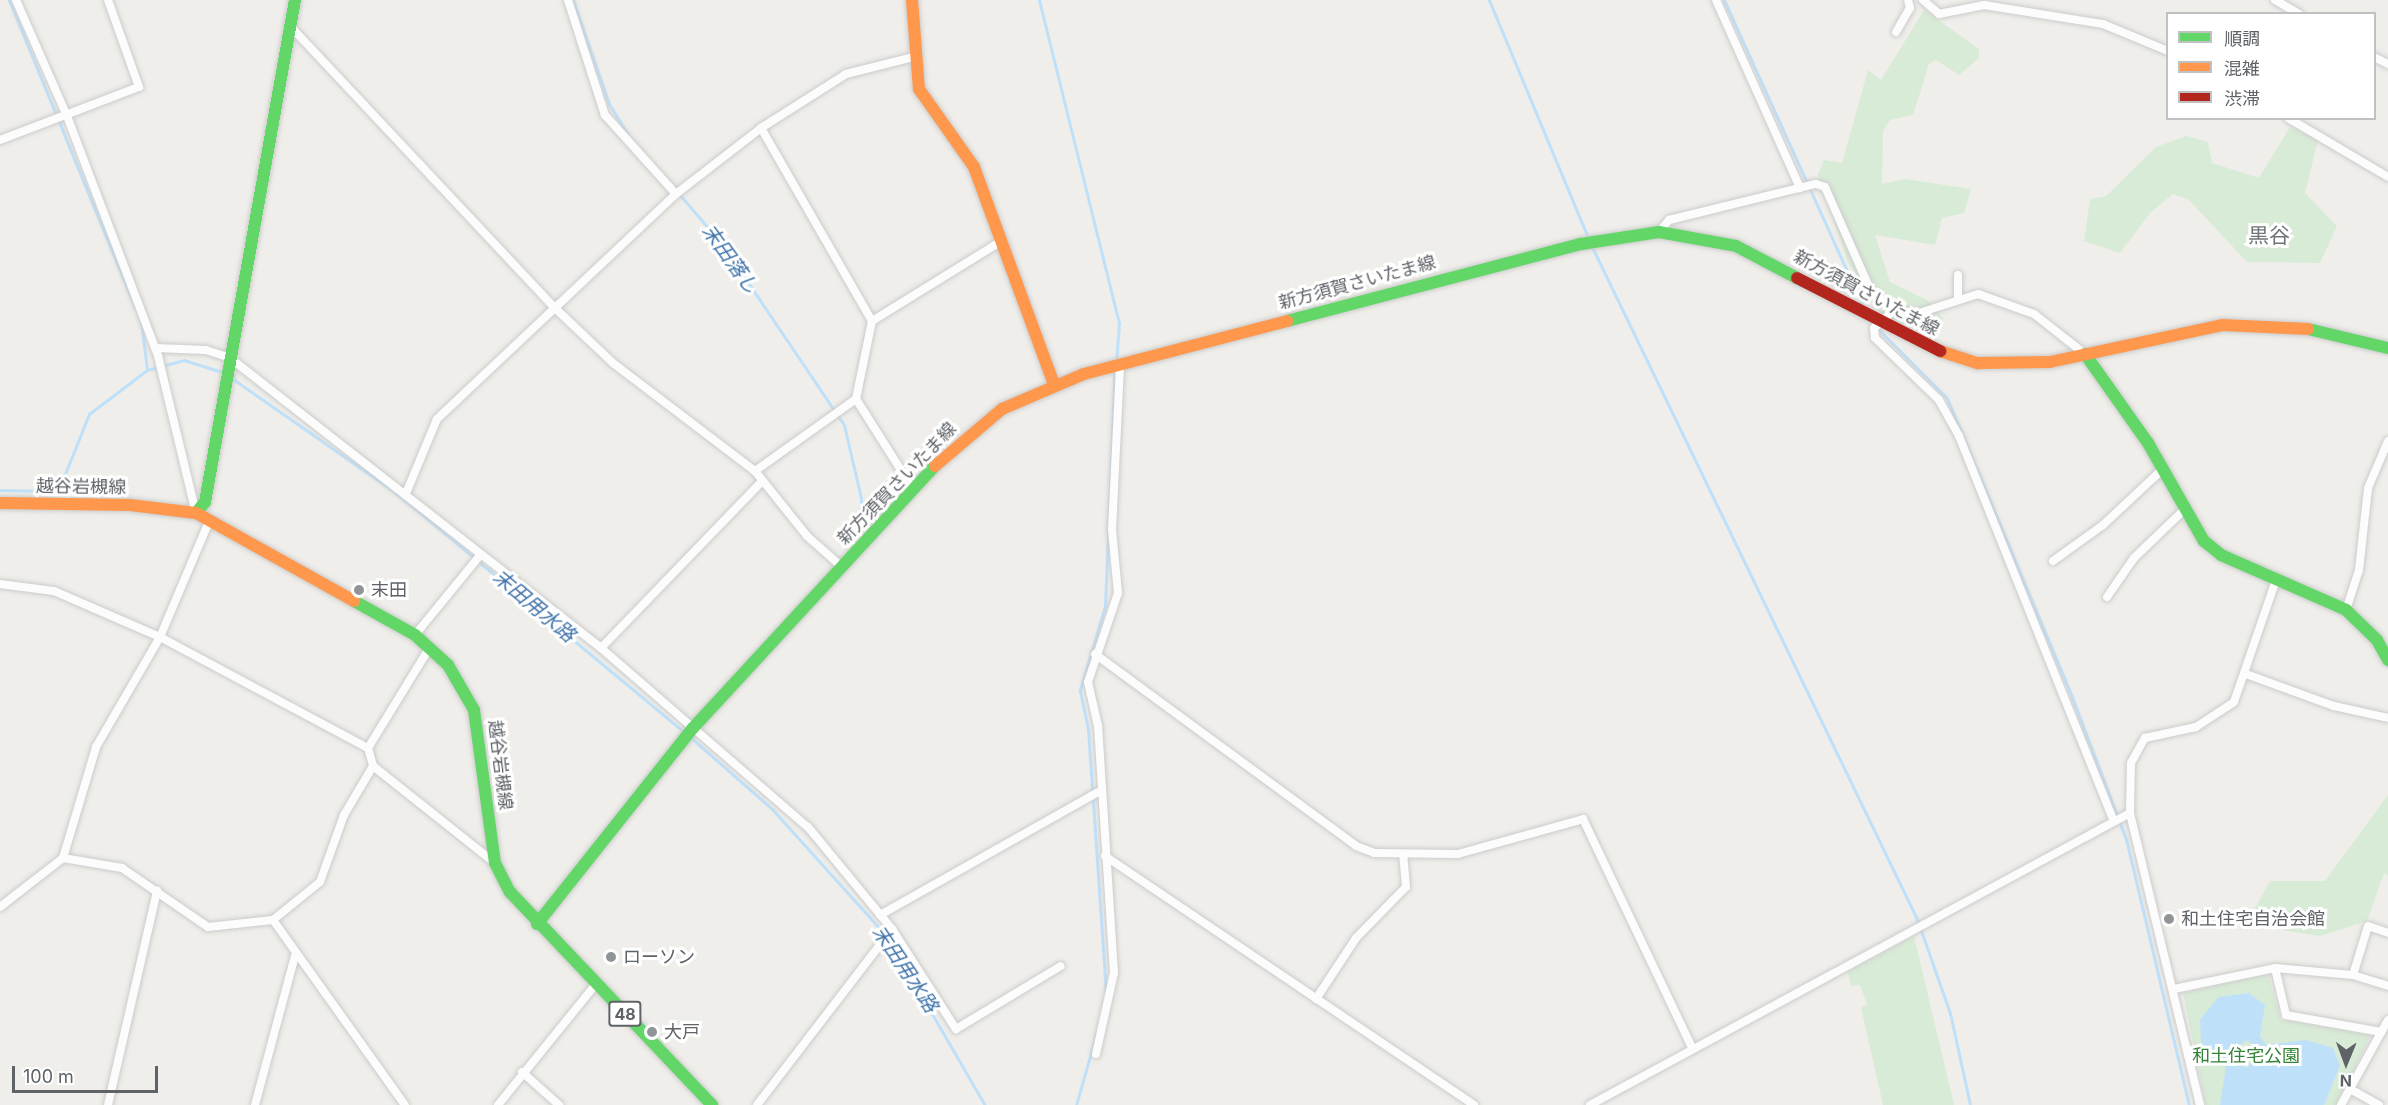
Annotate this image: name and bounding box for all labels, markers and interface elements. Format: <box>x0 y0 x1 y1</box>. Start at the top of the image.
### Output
legend <box>2166 12 2376 120</box>
text: 順調 <box>2224 28 2260 49</box>
text: 混雑 <box>2224 58 2260 79</box>
text: 渋滞 <box>2224 88 2260 109</box>
water label: 末田落し <box>697 220 763 298</box>
district label: 黒谷 <box>2248 223 2290 249</box>
street label: 新方須賀さいたま線 <box>1789 245 1943 341</box>
street label: 新方須賀さいたま線 <box>1276 252 1438 314</box>
street label: 新方須賀さいたま線 <box>833 418 961 550</box>
street label: 越谷岩槻線 <box>36 475 126 499</box>
water label: 末田用水路 <box>488 565 580 647</box>
place label: 末田 <box>371 579 407 601</box>
marker: 末田 <box>352 583 366 597</box>
street label: 越谷岩槻線 <box>484 719 516 811</box>
place label: 和土住宅自治会館 <box>2181 908 2325 930</box>
marker: 和土住宅自治会館 <box>2162 912 2176 926</box>
water label: 末田用水路 <box>867 921 943 1017</box>
place label: ローソン <box>623 946 695 968</box>
marker: ローソン <box>604 950 618 964</box>
road number: 48 <box>607 1001 643 1027</box>
place label: 大戸 <box>664 1021 700 1043</box>
marker: 大戸 <box>645 1025 659 1039</box>
north arrow <box>2316 1033 2376 1093</box>
park label: 和土住宅公園 <box>2192 1045 2300 1067</box>
scale bar <box>15 1054 160 1092</box>
text: 100 m <box>23 1066 74 1087</box>
text: N <box>2339 1071 2352 1091</box>

